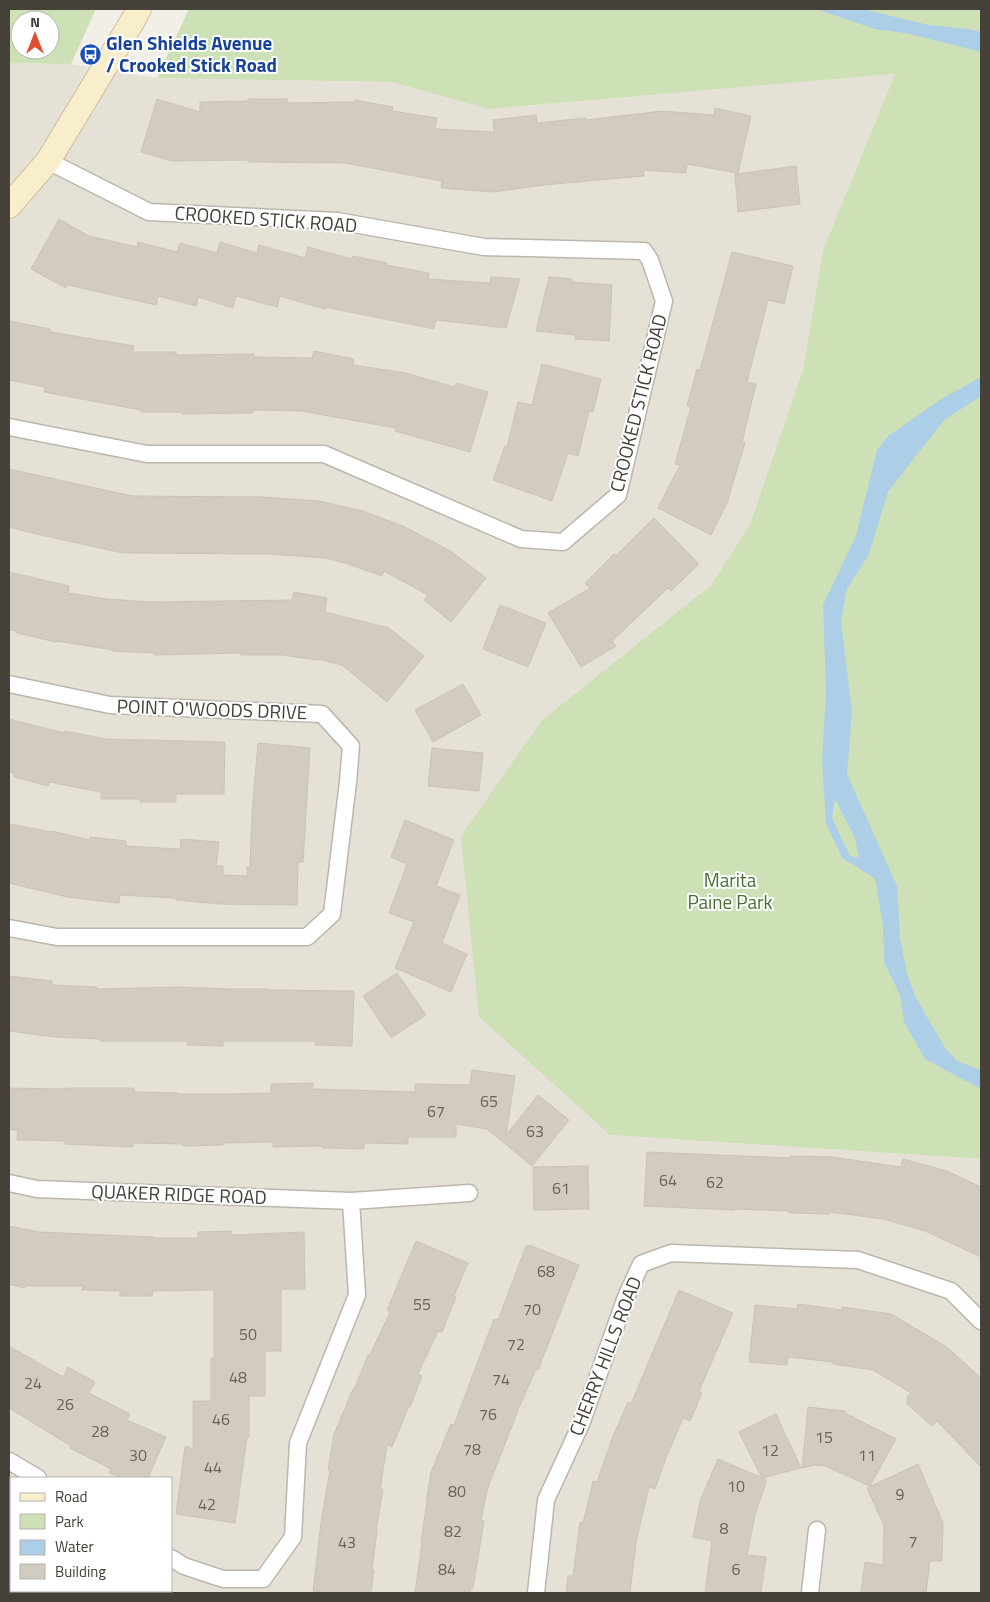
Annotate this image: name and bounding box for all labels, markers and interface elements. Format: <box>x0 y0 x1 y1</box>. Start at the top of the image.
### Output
north arrow <box>10 10 60 60</box>
text: N <box>30 11 40 32</box>
place label: Glen Shields Avenue / Crooked Stick Road <box>106 28 277 79</box>
bus stop icon: Glen Shields Avenue / Crooked Stick Road <box>78 42 102 66</box>
street label: CROOKED STICK ROAD <box>174 198 358 239</box>
street label: CROOKED STICK ROAD <box>601 311 674 495</box>
street label: POINT O'WOODS DRIVE <box>116 691 308 726</box>
park label: Marita Paine Park <box>687 865 773 916</box>
house number: 65 <box>480 1089 498 1113</box>
house number: 67 <box>427 1099 445 1123</box>
house number: 63 <box>526 1119 544 1143</box>
house number: 64 <box>659 1168 677 1192</box>
house number: 62 <box>706 1170 724 1194</box>
street label: QUAKER RIDGE ROAD <box>91 1176 267 1211</box>
house number: 61 <box>552 1176 570 1200</box>
house number: 68 <box>537 1259 555 1283</box>
street label: CHERRY HILLS ROAD <box>561 1272 648 1440</box>
house number: 55 <box>413 1292 431 1316</box>
house number: 70 <box>523 1297 541 1321</box>
house number: 50 <box>239 1322 257 1346</box>
house number: 72 <box>507 1332 525 1356</box>
house number: 48 <box>229 1365 247 1389</box>
house number: 74 <box>492 1367 510 1391</box>
house number: 24 <box>24 1371 42 1395</box>
house number: 26 <box>56 1392 74 1416</box>
house number: 76 <box>479 1402 497 1426</box>
house number: 46 <box>212 1407 230 1431</box>
house number: 28 <box>91 1419 109 1443</box>
house number: 15 <box>815 1425 833 1449</box>
house number: 78 <box>463 1437 481 1461</box>
house number: 12 <box>761 1438 779 1462</box>
house number: 30 <box>129 1443 147 1467</box>
house number: 11 <box>858 1443 876 1467</box>
house number: 44 <box>204 1455 222 1479</box>
house number: 10 <box>727 1474 745 1498</box>
legend <box>10 1477 172 1592</box>
house number: 80 <box>448 1479 466 1503</box>
house number: 9 <box>896 1482 905 1506</box>
text: Road <box>55 1485 87 1508</box>
house number: 42 <box>198 1492 216 1516</box>
text: Park <box>55 1510 84 1533</box>
house number: 8 <box>720 1516 729 1540</box>
house number: 82 <box>444 1519 462 1543</box>
house number: 7 <box>909 1529 917 1553</box>
house number: 43 <box>338 1530 356 1554</box>
text: Water <box>55 1535 94 1558</box>
house number: 84 <box>438 1557 456 1581</box>
house number: 6 <box>732 1557 741 1581</box>
text: Building <box>55 1560 106 1583</box>

